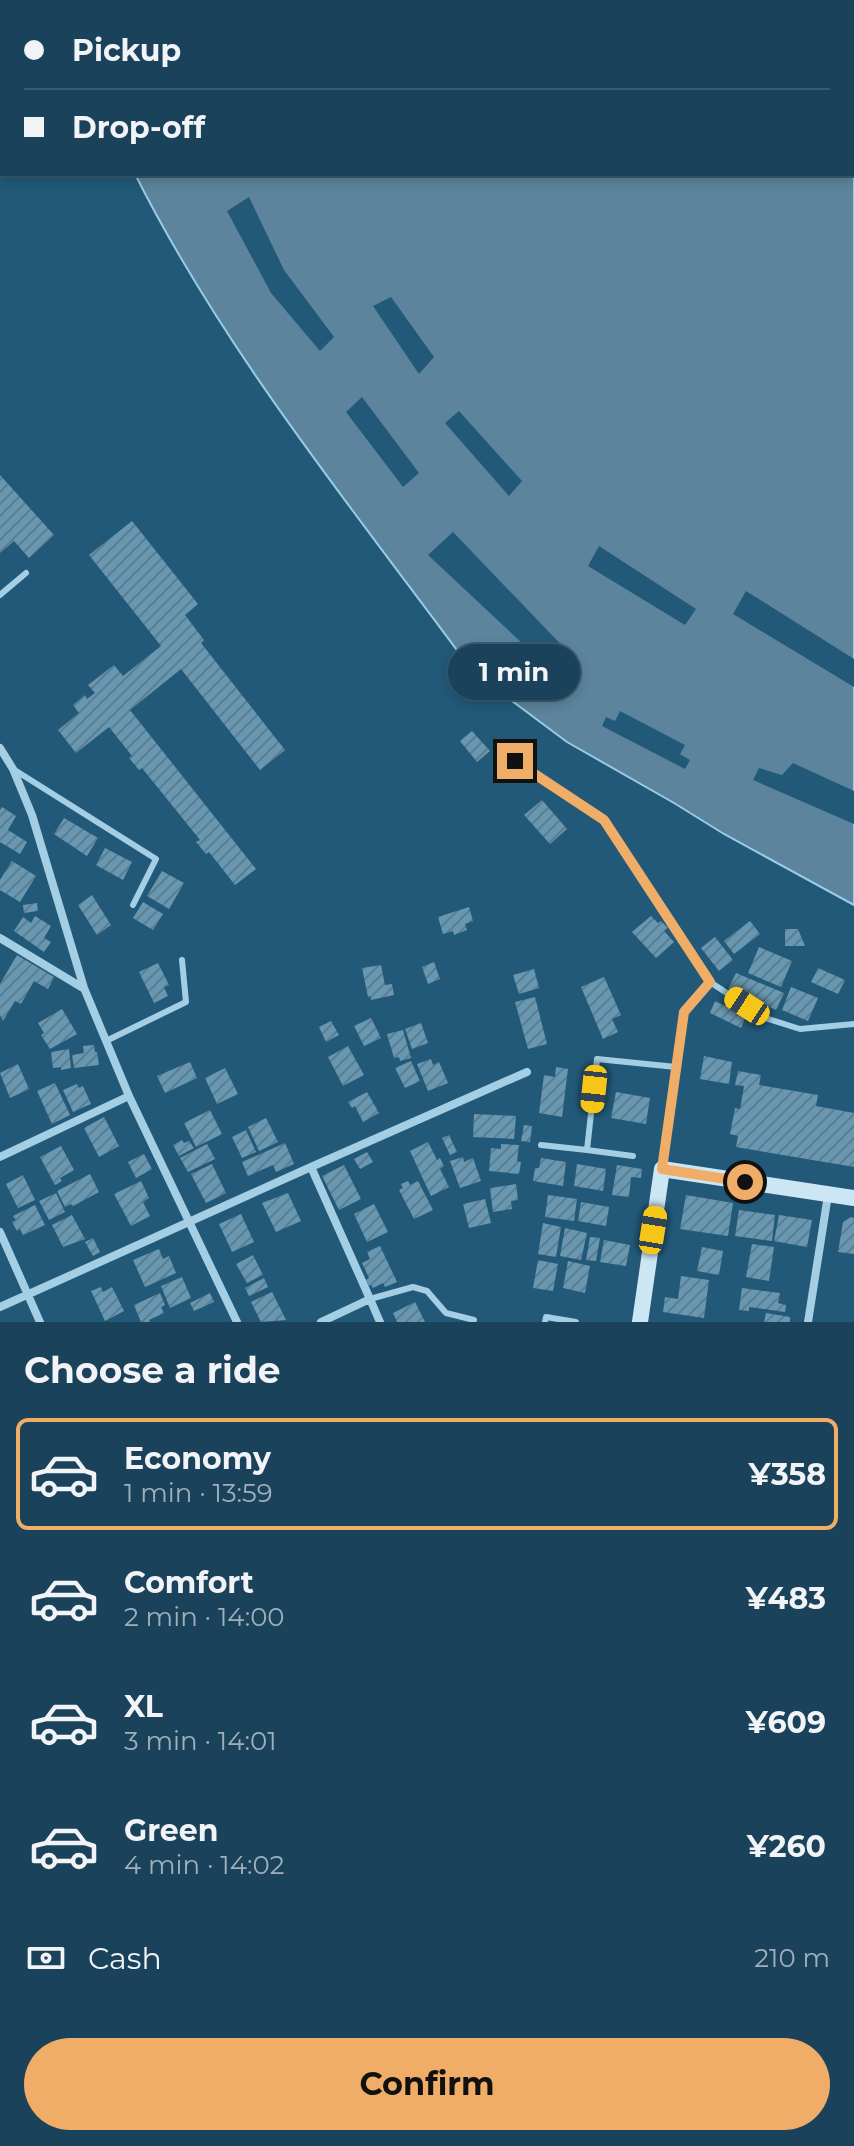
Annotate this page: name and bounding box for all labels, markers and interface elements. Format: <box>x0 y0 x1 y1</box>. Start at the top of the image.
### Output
text: Pickup <box>72 32 181 69</box>
text: Drop-off <box>72 109 205 146</box>
callout: 1 min <box>449 645 581 701</box>
text: 1 min <box>479 656 549 688</box>
route end <box>497 743 533 779</box>
car <box>720 983 774 1029</box>
car <box>580 1064 608 1114</box>
route start <box>727 1164 763 1200</box>
car <box>637 1204 669 1256</box>
text: Choose a ride <box>24 1348 281 1392</box>
icon: car <box>28 1438 100 1510</box>
text: Economy <box>124 1440 271 1477</box>
text: ¥358 <box>749 1456 826 1493</box>
text: 1 min · 13:59 <box>124 1477 273 1509</box>
icon: car <box>28 1562 100 1634</box>
text: Comfort <box>124 1564 254 1601</box>
text: ¥483 <box>746 1580 826 1617</box>
text: 2 min · 14:00 <box>124 1601 285 1633</box>
icon: car <box>28 1686 100 1758</box>
text: XL <box>124 1688 163 1725</box>
text: ¥609 <box>746 1704 826 1741</box>
text: 3 min · 14:01 <box>124 1725 277 1757</box>
icon: car <box>28 1810 100 1882</box>
text: Green <box>124 1812 218 1849</box>
text: ¥260 <box>747 1828 826 1865</box>
text: 4 min · 14:02 <box>124 1849 285 1881</box>
icon: cash <box>24 1936 68 1980</box>
text: Cash <box>88 1940 162 1977</box>
text: 210 m <box>754 1942 830 1974</box>
button: Confirm <box>24 2038 830 2130</box>

